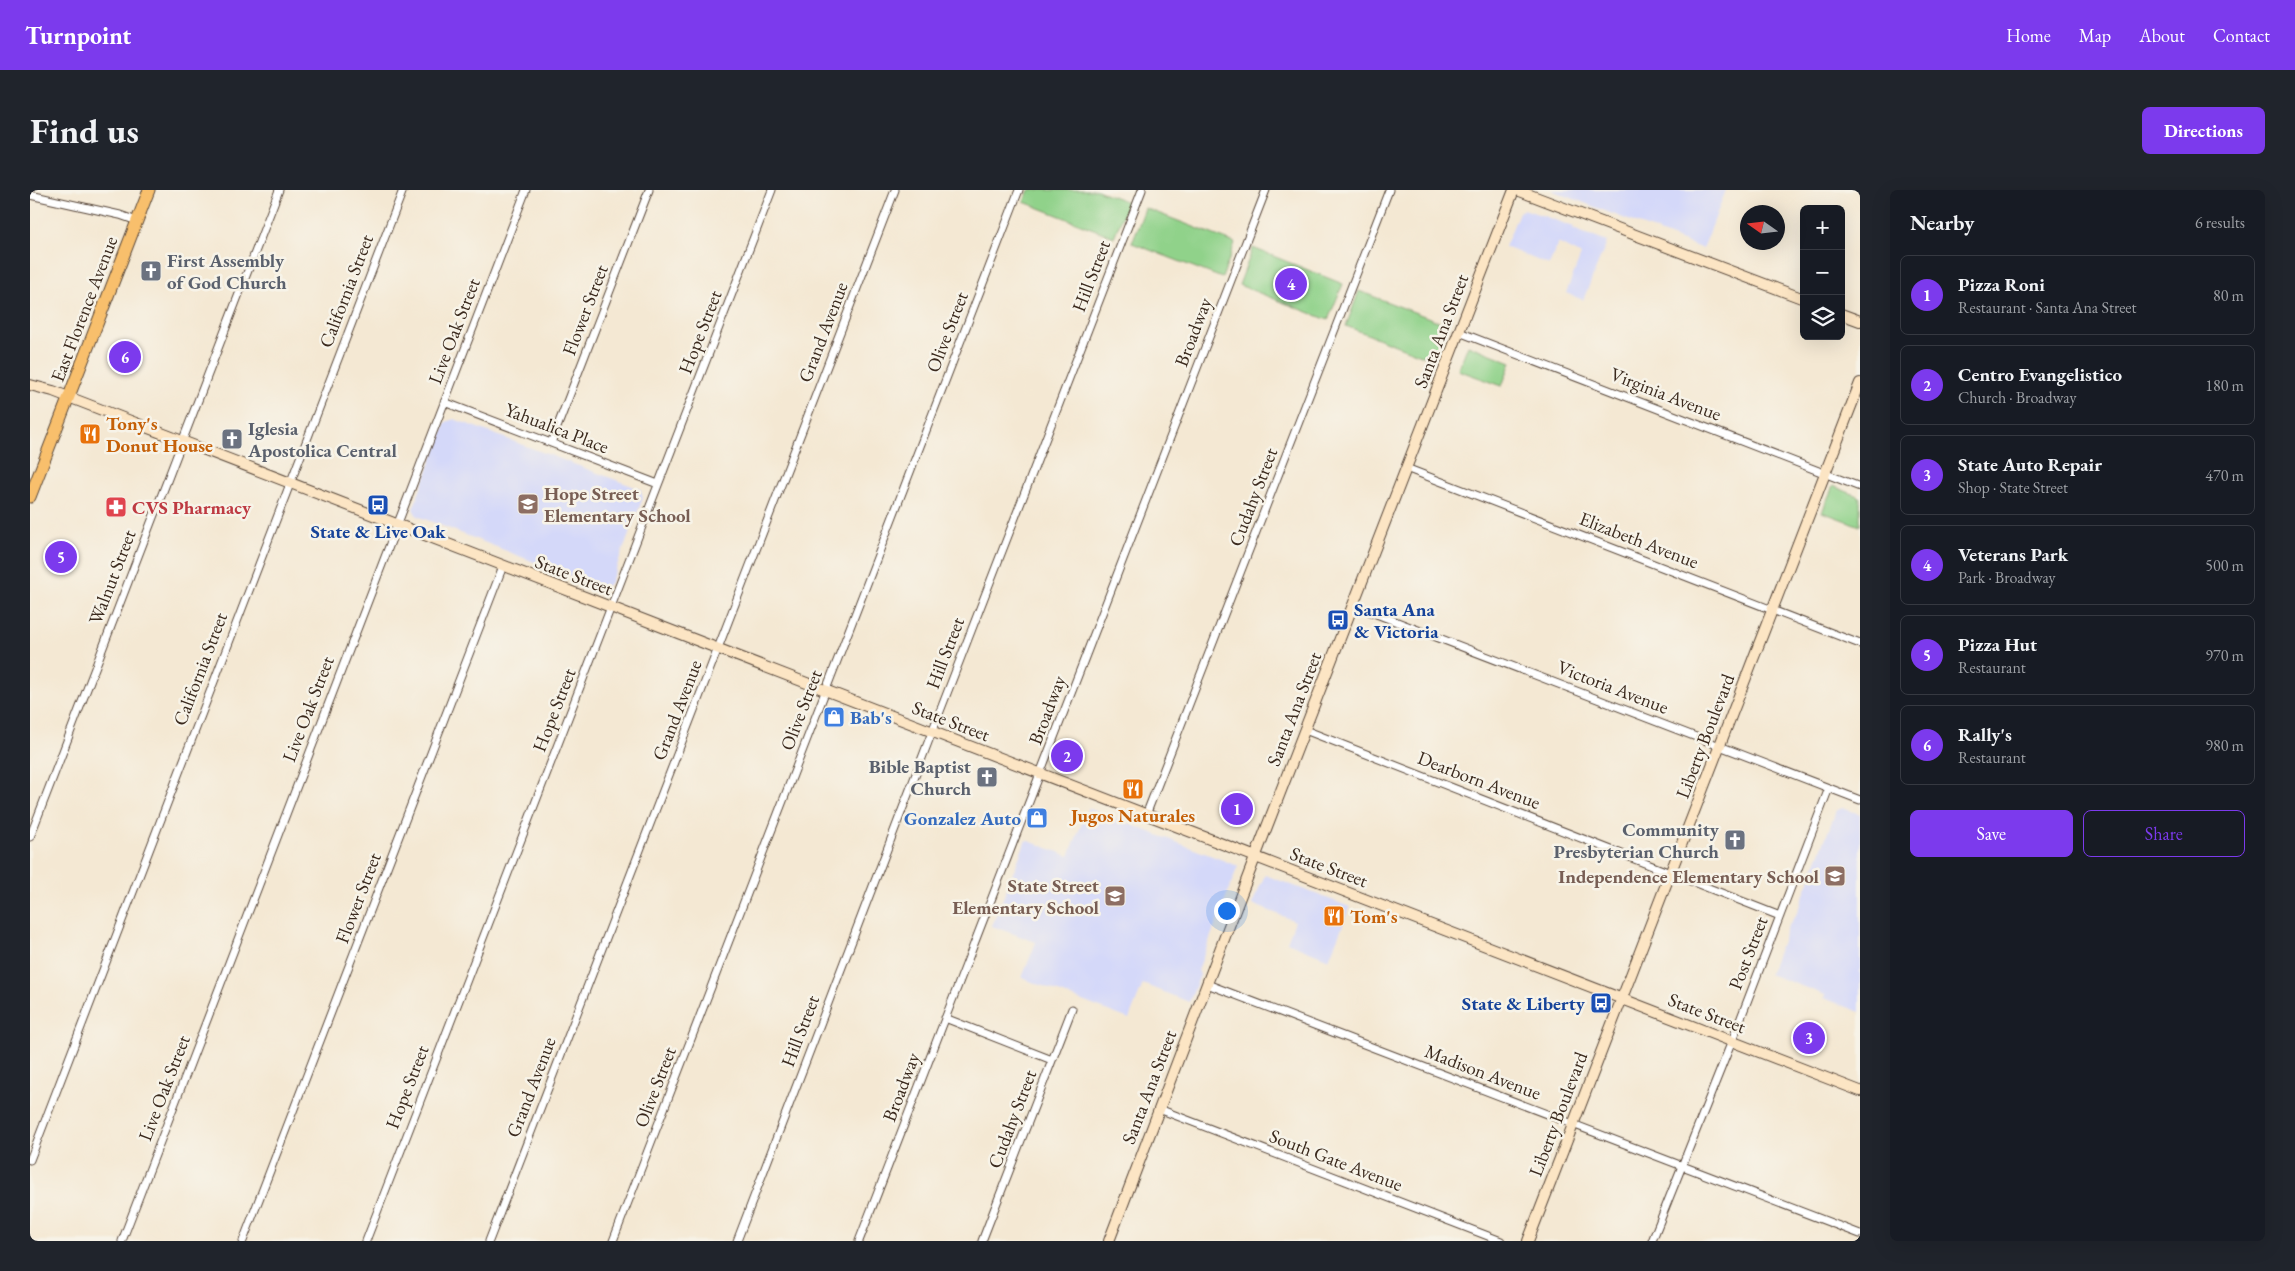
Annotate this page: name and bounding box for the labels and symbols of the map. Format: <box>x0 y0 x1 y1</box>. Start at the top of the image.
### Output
north arrow <box>1740 205 1785 250</box>
street label: California Street <box>313 231 379 351</box>
street label: East Florence Avenue <box>45 232 123 386</box>
street label: Hill Street <box>1066 237 1116 315</box>
place label: First Assembly of God Church <box>167 248 287 295</box>
church icon: First Assembly of God Church <box>139 259 163 283</box>
street label: Flower Street <box>556 261 614 359</box>
pin: 4 <box>1275 265 1307 303</box>
street label: Santa Ana Street <box>1408 270 1474 392</box>
street label: Live Oak Street <box>422 275 486 387</box>
street label: Grand Avenue <box>792 278 854 386</box>
street label: Hope Street <box>673 287 727 377</box>
street label: Olive Street <box>920 288 974 376</box>
street label: Broadway <box>1168 293 1218 370</box>
pin: 6 <box>109 338 141 376</box>
street label: Virginia Avenue <box>1607 361 1725 427</box>
street label: Yahualica Place <box>501 397 613 459</box>
place label: Tony's Donut House <box>106 411 213 458</box>
place label: Iglesia Apostolica Central <box>247 416 397 463</box>
restaurant icon: Tony's Donut House <box>78 422 102 446</box>
church icon: Iglesia Apostolica Central <box>220 427 244 451</box>
street label: Cudahy Street <box>1223 444 1283 550</box>
place label: Hope Street Elementary School <box>544 481 691 528</box>
school or university icon: Hope Street Elementary School <box>516 492 540 516</box>
bus stop icon: State & Live Oak <box>366 493 390 517</box>
pharmacy icon: CVS Pharmacy <box>104 495 128 519</box>
place label: CVS Pharmacy <box>132 495 252 520</box>
street label: Elizabeth Avenue <box>1576 506 1702 574</box>
place label: State & Live Oak <box>310 519 446 544</box>
street label: Walnut Street <box>83 526 141 628</box>
pin: 5 <box>45 538 77 576</box>
street label: State Street <box>532 549 616 601</box>
place label: Santa Ana & Victoria <box>1354 597 1439 644</box>
bus stop icon: Santa Ana & Victoria <box>1326 608 1350 632</box>
street label: California Street <box>167 609 233 729</box>
street label: Hill Street <box>920 614 970 692</box>
street label: Santa Ana Street <box>1261 648 1327 770</box>
street label: Live Oak Street <box>276 653 340 765</box>
street label: Victoria Avenue <box>1554 654 1672 720</box>
street label: Grand Avenue <box>646 656 708 764</box>
street label: Hope Street <box>527 665 581 755</box>
street label: Olive Street <box>774 666 828 754</box>
street label: Liberty Boulevard <box>1670 670 1740 802</box>
street label: Broadway <box>1022 671 1072 748</box>
street label: State Street <box>909 695 993 747</box>
shop icon: Bab's <box>822 705 846 729</box>
place label: Bab's <box>850 705 892 730</box>
pin: 2 <box>1051 737 1083 775</box>
street label: Dearborn Avenue <box>1414 745 1544 815</box>
place label: Bible Baptist Church <box>869 754 971 801</box>
church icon: Bible Baptist Church <box>975 765 999 789</box>
restaurant icon: Jugos Naturales <box>1121 777 1145 801</box>
pin: 1 <box>1221 790 1253 828</box>
place label: Jugos Naturales <box>1069 803 1195 828</box>
place label: Gonzalez Auto <box>904 806 1021 831</box>
shop icon: Gonzalez Auto <box>1025 806 1049 830</box>
place label: Community Presbyterian Church <box>1553 817 1720 864</box>
church icon: Community Presbyterian Church <box>1723 828 1747 852</box>
street label: State Street <box>1287 841 1371 893</box>
street label: Flower Street <box>329 849 387 947</box>
place label: Independence Elementary School <box>1558 864 1820 889</box>
school or university icon: Independence Elementary School <box>1823 864 1847 888</box>
place label: State Street Elementary School <box>952 873 1100 920</box>
school or university icon: State Street Elementary School <box>1103 884 1127 908</box>
your location <box>1214 898 1240 924</box>
restaurant icon: Tom's <box>1322 904 1346 928</box>
place label: Tom's <box>1350 904 1398 929</box>
street label: Post Street <box>1723 913 1773 993</box>
street label: State Street <box>1665 987 1749 1039</box>
place label: State & Liberty <box>1462 991 1586 1016</box>
bus stop icon: State & Liberty <box>1589 991 1613 1015</box>
street label: Hill Street <box>775 992 825 1070</box>
pin: 3 <box>1793 1019 1825 1057</box>
street label: Santa Ana Street <box>1116 1026 1182 1148</box>
street label: Live Oak Street <box>132 1032 196 1144</box>
street label: Grand Avenue <box>500 1033 562 1141</box>
street label: Madison Avenue <box>1421 1038 1545 1106</box>
street label: Hope Street <box>380 1042 434 1132</box>
street label: Olive Street <box>628 1043 682 1131</box>
street label: Broadway <box>876 1048 926 1125</box>
street label: Liberty Boulevard <box>1523 1048 1593 1180</box>
street label: Cudahy Street <box>982 1066 1042 1172</box>
street label: South Gate Avenue <box>1266 1123 1406 1197</box>

